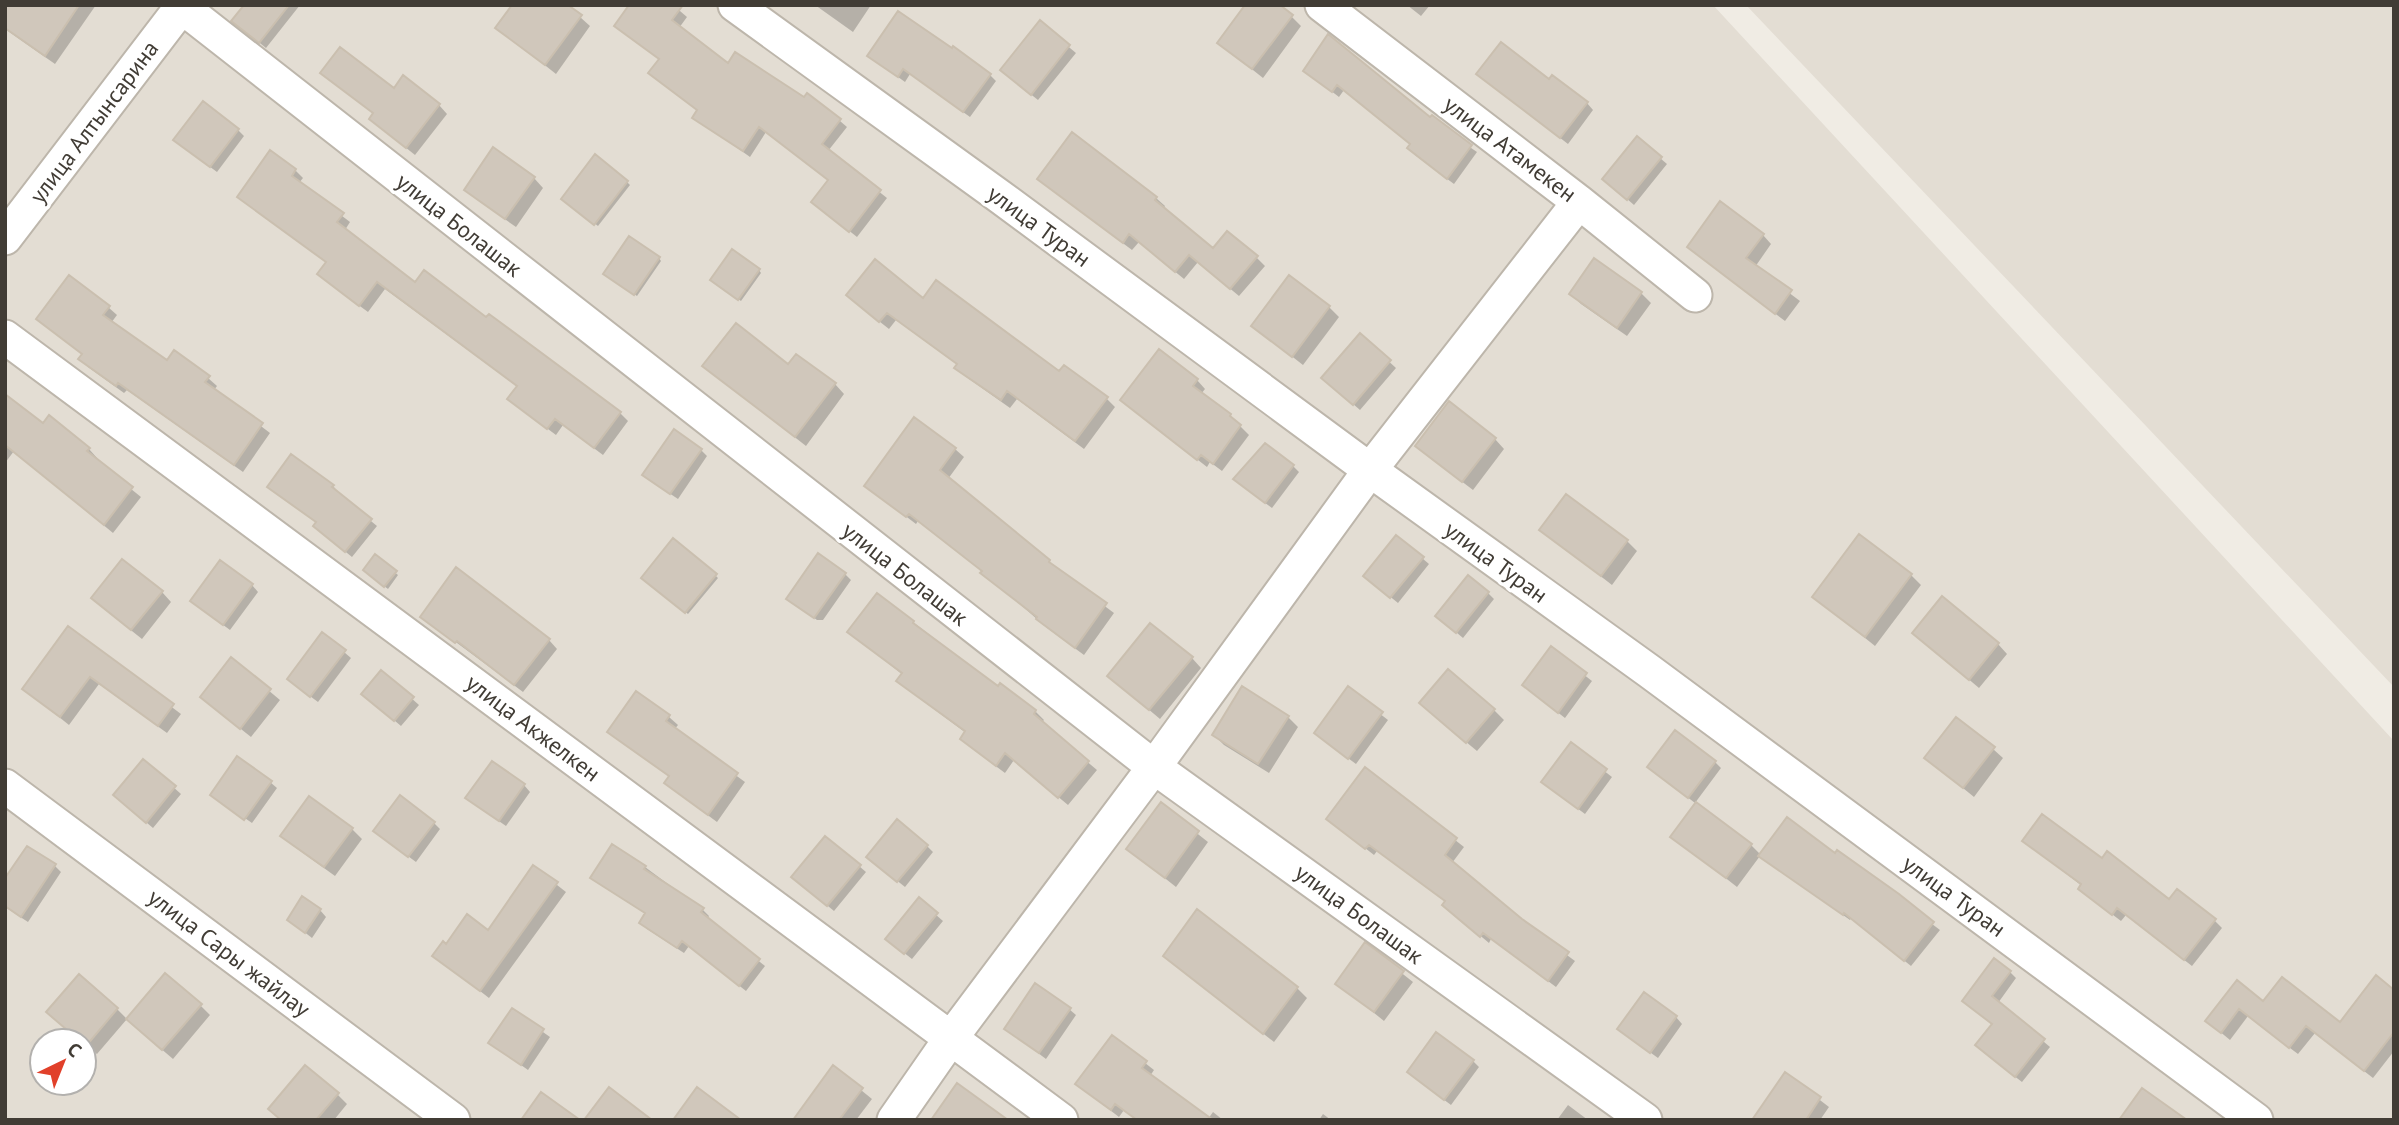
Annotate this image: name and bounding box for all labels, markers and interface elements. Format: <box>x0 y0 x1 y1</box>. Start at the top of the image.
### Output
street label: улица Алтынсарина <box>23 35 164 209</box>
street label: улица Атамекен <box>1438 89 1582 208</box>
street label: улица Болашак <box>391 166 528 283</box>
street label: улица Туран <box>982 178 1097 273</box>
street label: улица Туран <box>1439 514 1554 609</box>
street label: улица Болашак <box>837 515 974 632</box>
street label: улица Акжелкен <box>460 668 606 788</box>
street label: улица Туран <box>1897 848 2012 943</box>
street label: улица Болашак <box>1289 857 1429 970</box>
street label: улица Сары жайлау <box>142 882 316 1023</box>
north arrow <box>28 1027 98 1097</box>
text: С <box>63 1037 87 1062</box>

